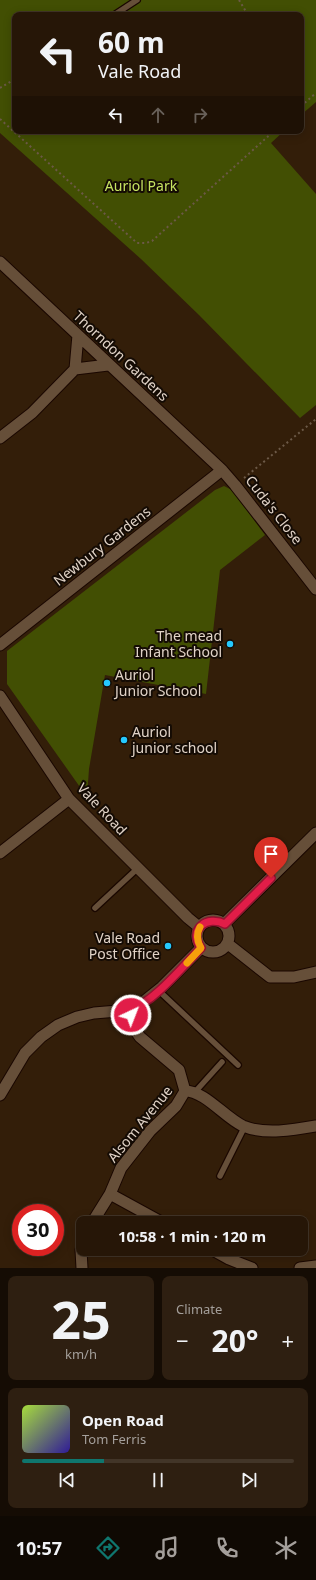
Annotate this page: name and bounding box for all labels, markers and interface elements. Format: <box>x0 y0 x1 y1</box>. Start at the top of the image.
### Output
text: 60 m <box>98 23 165 61</box>
icon: left <box>32 28 84 80</box>
text: Vale Road <box>98 59 181 83</box>
icon: left <box>105 104 127 126</box>
icon: ahead <box>147 104 169 126</box>
icon: right <box>189 104 211 126</box>
park label: Auriol Park <box>105 176 178 195</box>
street label: Thorndon Gardens <box>69 306 173 405</box>
street label: Cuda's Close <box>242 471 307 548</box>
street label: Newbury Gardens <box>49 501 154 590</box>
place label: The mead Infant School <box>135 626 222 661</box>
marker: The mead Infant School <box>225 639 235 649</box>
place label: Auriol Junior School <box>113 665 201 700</box>
marker: Auriol Junior School <box>102 678 112 688</box>
place label: Auriol junior school <box>131 722 217 757</box>
marker: Auriol junior school <box>119 735 129 745</box>
street label: Vale Road <box>73 778 131 839</box>
pin <box>254 837 288 878</box>
icon: arrive <box>260 843 282 865</box>
place label: Vale Road Post Office <box>89 928 160 963</box>
marker: Vale Road Post Office <box>163 941 173 951</box>
position arrow <box>110 994 152 1036</box>
street label: Alsom Avenue <box>103 1081 177 1166</box>
speed limit sign: 30 <box>12 1204 64 1256</box>
text: 10:58 · 1 min · 120 m <box>118 1226 266 1246</box>
text: 25 <box>51 1283 111 1354</box>
text: Climate <box>176 1300 222 1318</box>
text: 20° <box>211 1320 259 1361</box>
text: − <box>176 1325 189 1355</box>
text: + <box>281 1325 294 1355</box>
text: km/h <box>65 1345 97 1363</box>
text: Open Road <box>82 1410 164 1430</box>
text: Tom Ferris <box>82 1430 146 1448</box>
icon: previous <box>56 1469 78 1491</box>
icon: pause <box>147 1469 169 1491</box>
icon: next <box>238 1469 260 1491</box>
icon: directions <box>94 1534 122 1562</box>
icon: music <box>153 1534 181 1562</box>
icon: phone <box>213 1534 241 1562</box>
icon: climate <box>272 1534 300 1562</box>
text: 10:57 <box>16 1536 62 1560</box>

